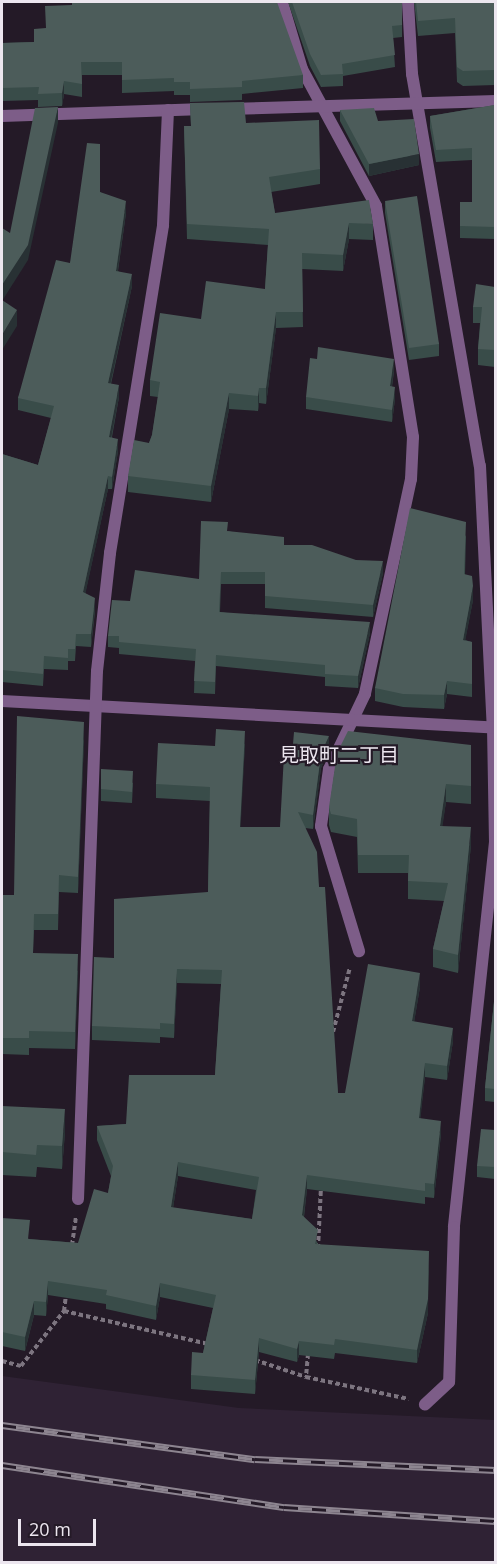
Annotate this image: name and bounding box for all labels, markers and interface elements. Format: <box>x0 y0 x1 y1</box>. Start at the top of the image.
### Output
district label: 見取町二丁目 <box>279 742 399 766</box>
scale bar <box>21 1507 99 1545</box>
text: 20 m <box>29 1517 71 1541</box>

